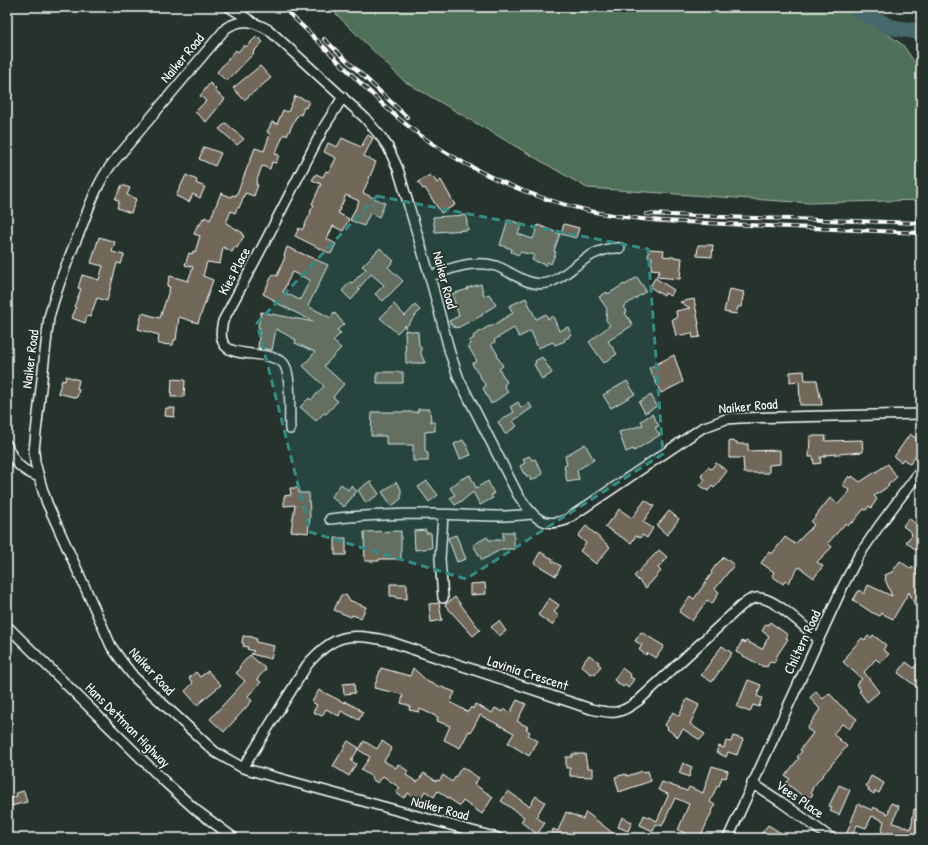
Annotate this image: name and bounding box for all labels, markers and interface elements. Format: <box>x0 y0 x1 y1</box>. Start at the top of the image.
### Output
street label: Naiker Road <box>155 29 208 86</box>
street label: Kies Place <box>213 243 254 298</box>
street label: Naiker Road <box>429 249 462 311</box>
street label: Naiker Road <box>16 328 43 389</box>
street label: Naiker Road <box>718 393 779 418</box>
street label: Chiltern Road <box>778 606 825 677</box>
street label: Naiker Road <box>125 643 180 699</box>
street label: Lavinia Crescent <box>485 651 571 695</box>
street label: Hans Dettman Highway <box>81 678 175 772</box>
street label: Vees Place <box>772 775 828 822</box>
street label: Naiker Road <box>409 791 472 824</box>

